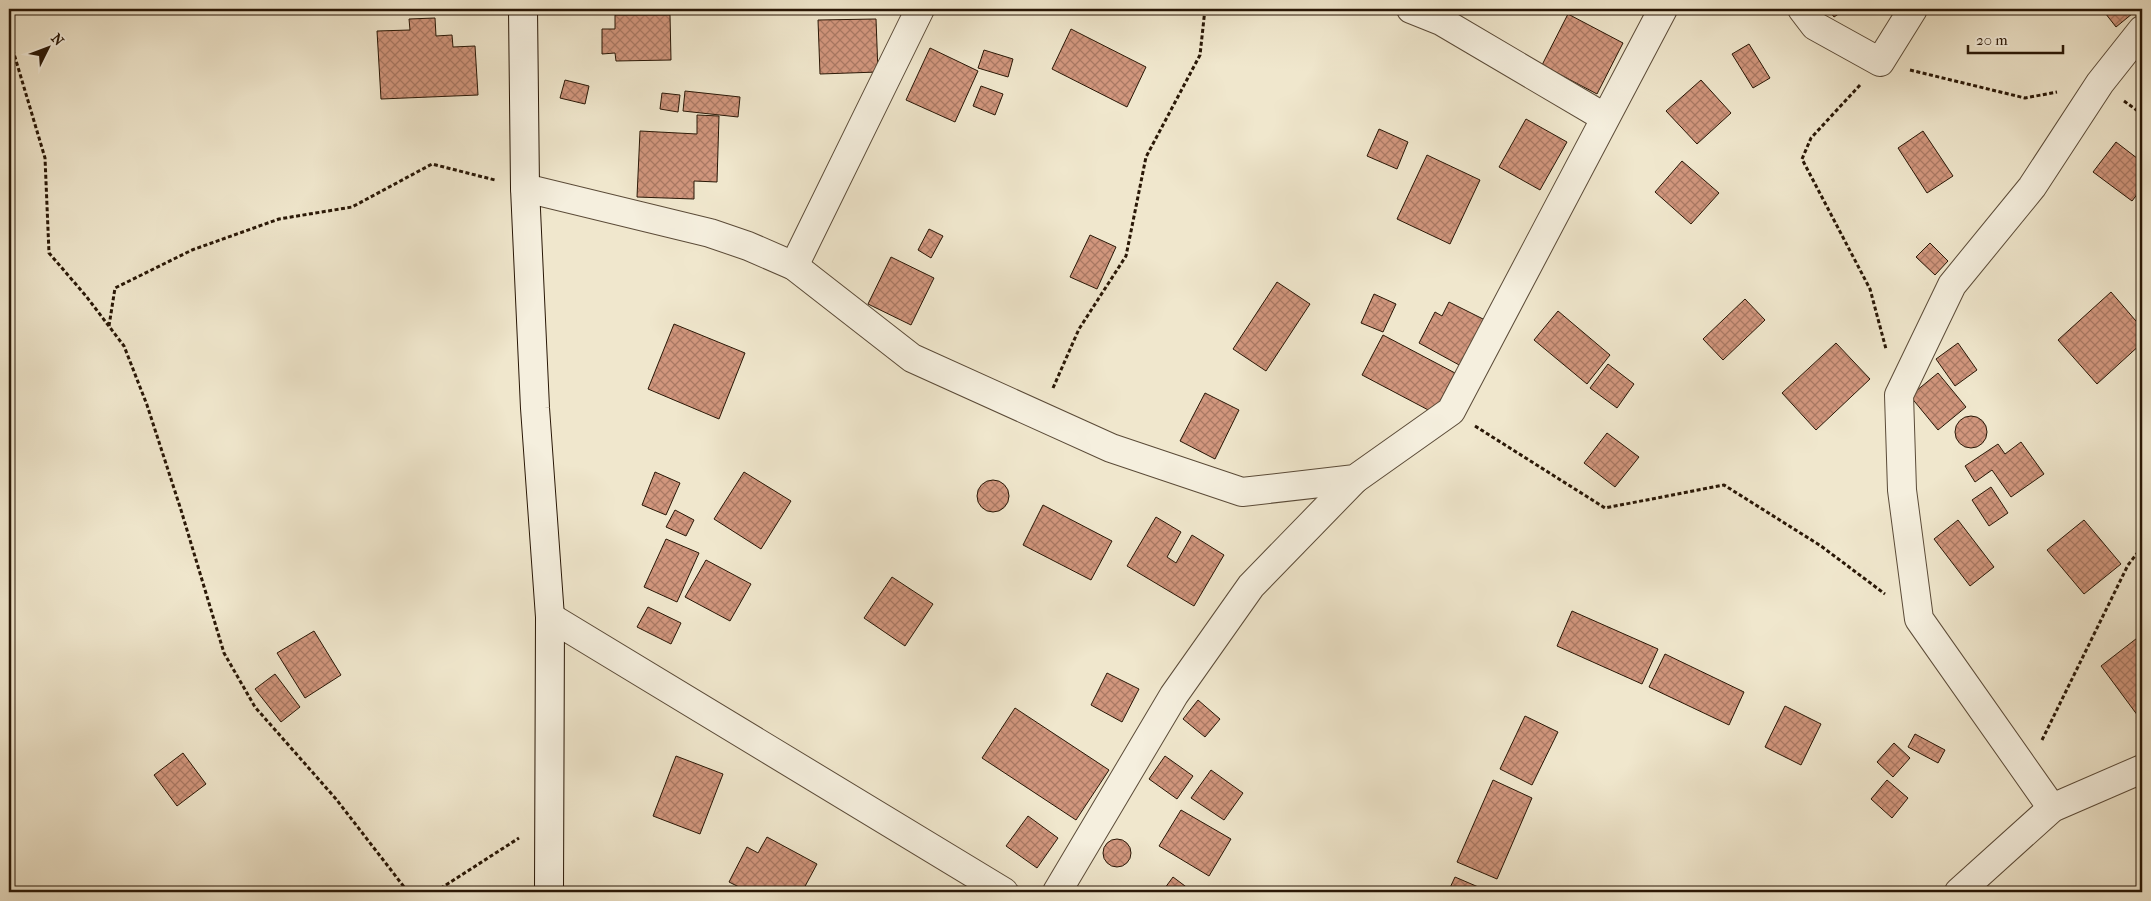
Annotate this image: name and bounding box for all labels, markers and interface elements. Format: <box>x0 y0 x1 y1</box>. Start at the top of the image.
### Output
north arrow <box>22 22 72 72</box>
scale bar <box>1968 22 2064 54</box>
text: N <box>47 30 67 50</box>
text: 20 m <box>1976 31 2008 49</box>

